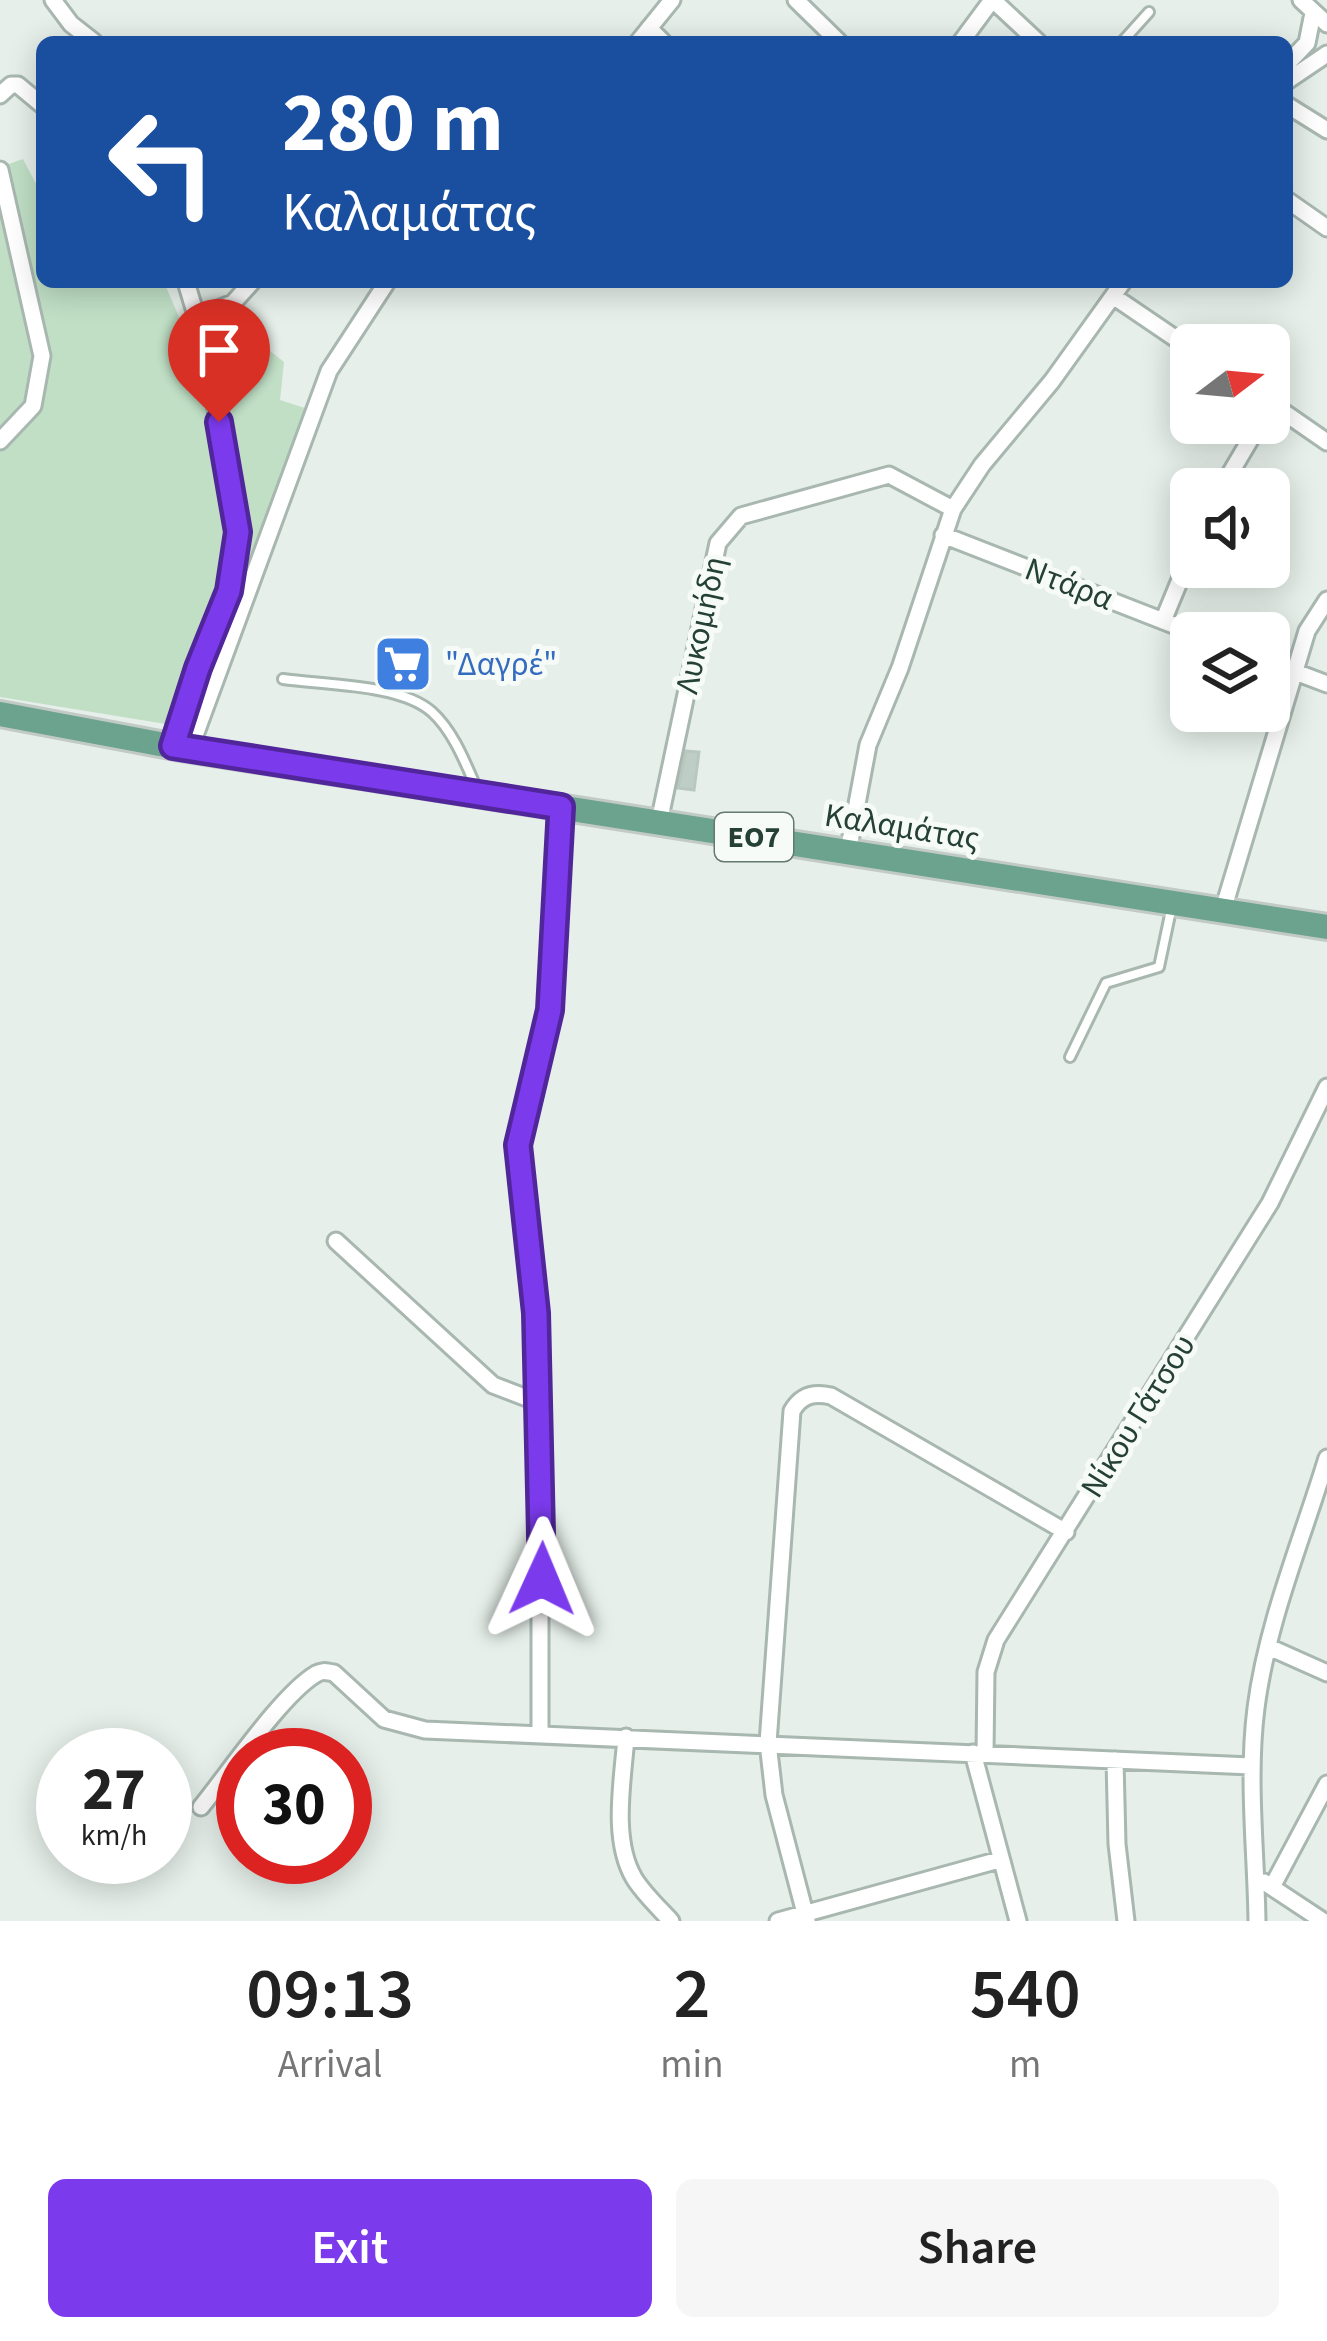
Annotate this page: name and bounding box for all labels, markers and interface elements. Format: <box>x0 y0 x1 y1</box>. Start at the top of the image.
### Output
text: 280 m <box>282 64 504 184</box>
icon: left <box>84 84 240 240</box>
text: Καλαμάτας <box>282 175 537 252</box>
pin <box>168 299 270 422</box>
icon: arrive <box>186 317 252 383</box>
north arrow <box>1170 324 1290 444</box>
map controls <box>1170 324 1290 732</box>
button: sound <box>1170 468 1290 588</box>
street label: Ντάρα <box>1018 546 1120 622</box>
street label: Λυκομήδη <box>664 552 738 698</box>
button: layers <box>1170 612 1290 732</box>
supermarket icon: "Δαγρέ" <box>372 633 434 695</box>
place label: "Δαγρέ" <box>445 641 557 688</box>
street label: Καλαμάτας <box>821 792 983 862</box>
road number: ΕΟ7 <box>715 813 793 861</box>
street label: Νίκου Γάτσου <box>1069 1325 1207 1507</box>
position arrow <box>479 1516 605 1642</box>
speed limit sign: 30 <box>216 1728 372 1884</box>
text: 27 <box>82 1748 146 1833</box>
text: km/h <box>81 1814 147 1857</box>
text: 09:13 <box>246 1943 414 2046</box>
text: 2 <box>673 1943 710 2046</box>
text: 540 <box>970 1943 1081 2046</box>
text: Arrival <box>278 2037 383 2093</box>
text: min <box>660 2037 724 2093</box>
text: m <box>1009 2037 1041 2093</box>
button: Exit <box>48 2179 652 2317</box>
button: Share <box>676 2179 1279 2317</box>

